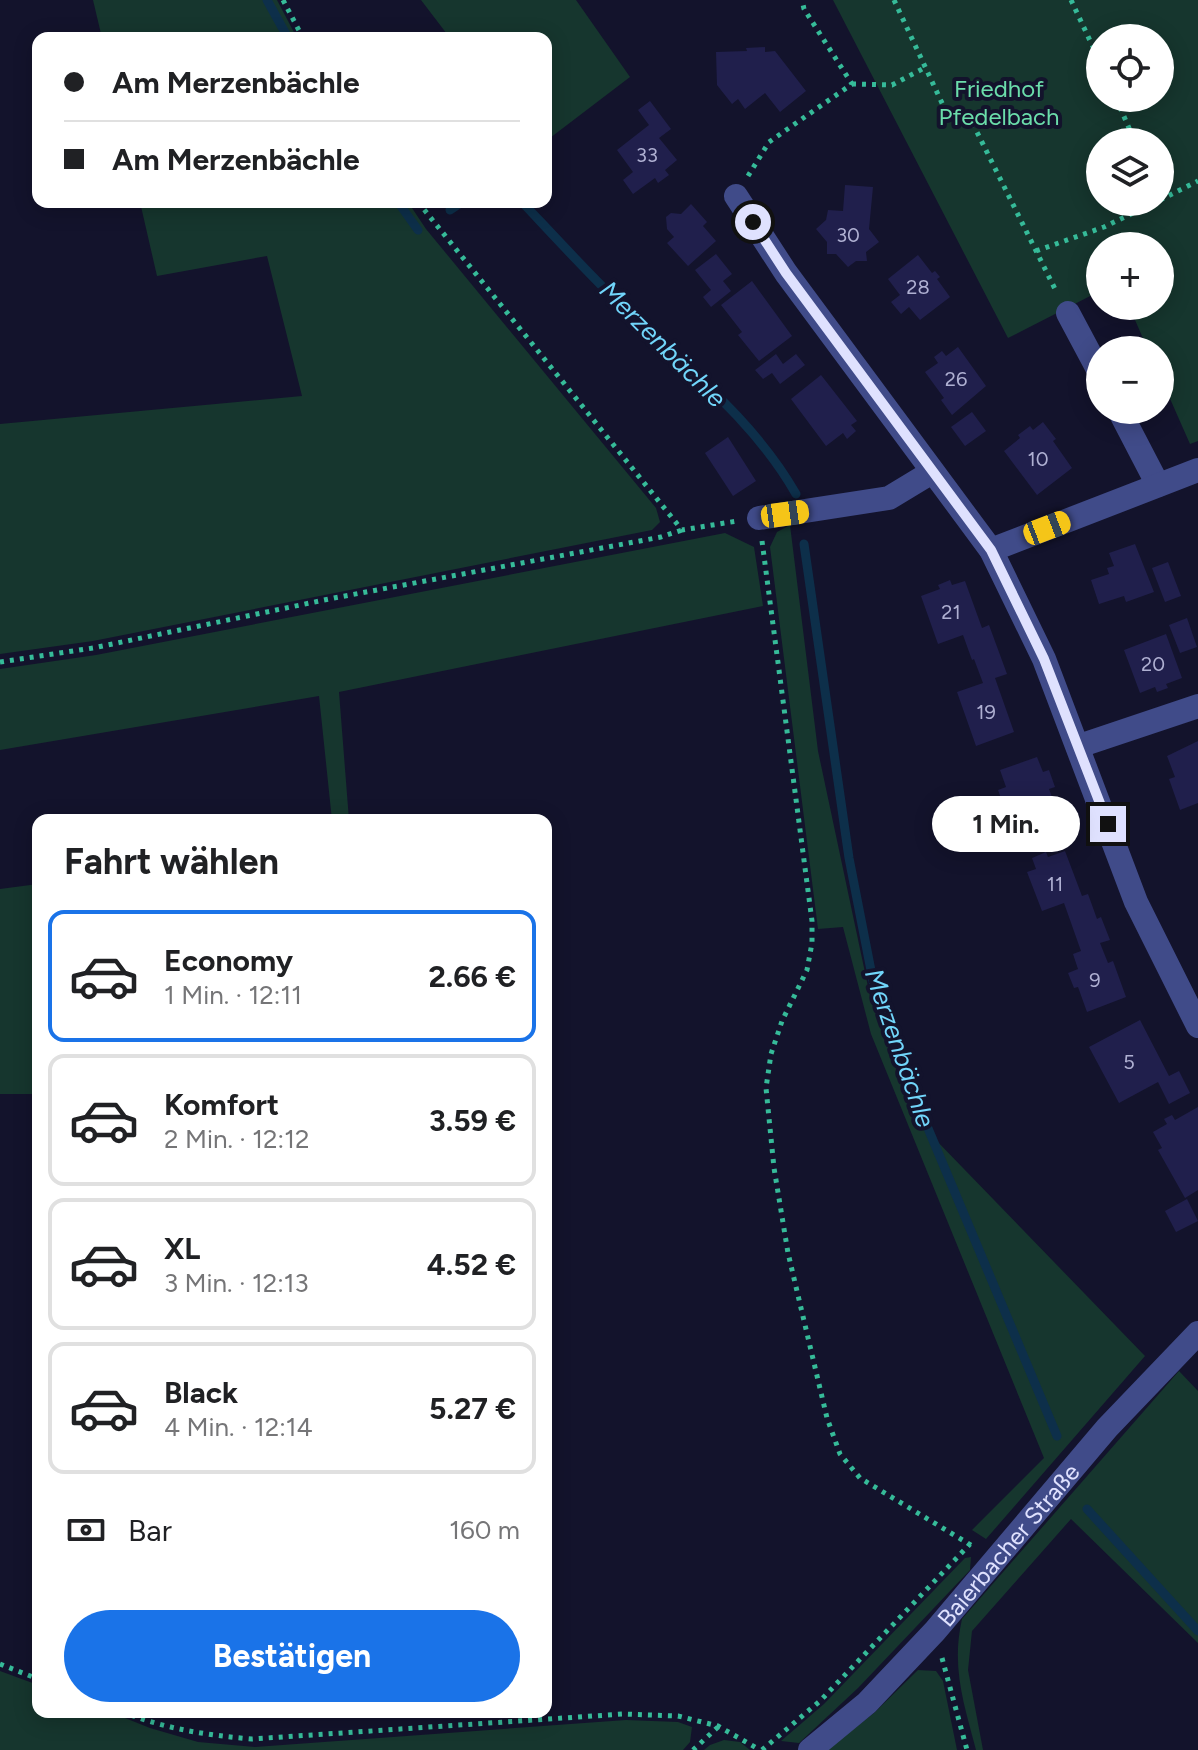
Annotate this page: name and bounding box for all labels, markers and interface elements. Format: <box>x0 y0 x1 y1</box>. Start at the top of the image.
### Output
map controls <box>1086 24 1174 424</box>
button: locate <box>1086 24 1174 112</box>
text: Am Merzenbächle <box>112 64 360 101</box>
park label: Friedhof Pfedelbach <box>939 74 1059 131</box>
button: layers <box>1086 128 1174 216</box>
text: Am Merzenbächle <box>112 141 360 178</box>
house number: 33 <box>636 143 658 167</box>
route start <box>735 204 771 240</box>
house number: 30 <box>836 223 860 247</box>
button: + <box>1086 232 1174 320</box>
water label: Merzenbächle <box>593 274 733 414</box>
house number: 28 <box>906 275 930 299</box>
button: − <box>1086 336 1174 424</box>
house number: 26 <box>945 367 967 391</box>
house number: 10 <box>1027 447 1049 471</box>
car <box>760 499 810 529</box>
car <box>1020 508 1074 548</box>
house number: 21 <box>941 600 961 624</box>
house number: 20 <box>1141 652 1165 676</box>
house number: 19 <box>976 700 996 724</box>
callout: 1 Min. <box>932 796 1080 852</box>
route end <box>1090 806 1126 842</box>
text: 1 Min. <box>972 808 1040 840</box>
text: Fahrt wählen <box>64 840 279 883</box>
house number: 11 <box>1047 872 1063 896</box>
icon: car <box>68 940 140 1012</box>
text: Economy <box>164 942 293 979</box>
text: 2.66 € <box>428 958 516 995</box>
water label: Merzenbächle <box>858 964 942 1132</box>
house number: 9 <box>1089 968 1101 992</box>
text: 1 Min. · 12:11 <box>164 979 302 1011</box>
house number: 5 <box>1123 1050 1135 1074</box>
icon: car <box>68 1084 140 1156</box>
text: Komfort <box>164 1086 279 1123</box>
text: 3.59 € <box>429 1102 516 1139</box>
text: 2 Min. · 12:12 <box>164 1123 309 1155</box>
icon: car <box>68 1228 140 1300</box>
text: XL <box>164 1230 200 1267</box>
text: 4.52 € <box>427 1246 516 1283</box>
text: 3 Min. · 12:13 <box>164 1267 309 1299</box>
icon: car <box>68 1372 140 1444</box>
text: Black <box>164 1374 238 1411</box>
text: 5.27 € <box>429 1390 516 1427</box>
text: 4 Min. · 12:14 <box>164 1411 313 1443</box>
street label: Baierbacher Straße <box>931 1457 1085 1632</box>
icon: cash <box>64 1508 108 1552</box>
text: Bar <box>128 1512 172 1549</box>
text: 160 m <box>449 1514 520 1546</box>
button: Bestätigen <box>64 1610 520 1702</box>

